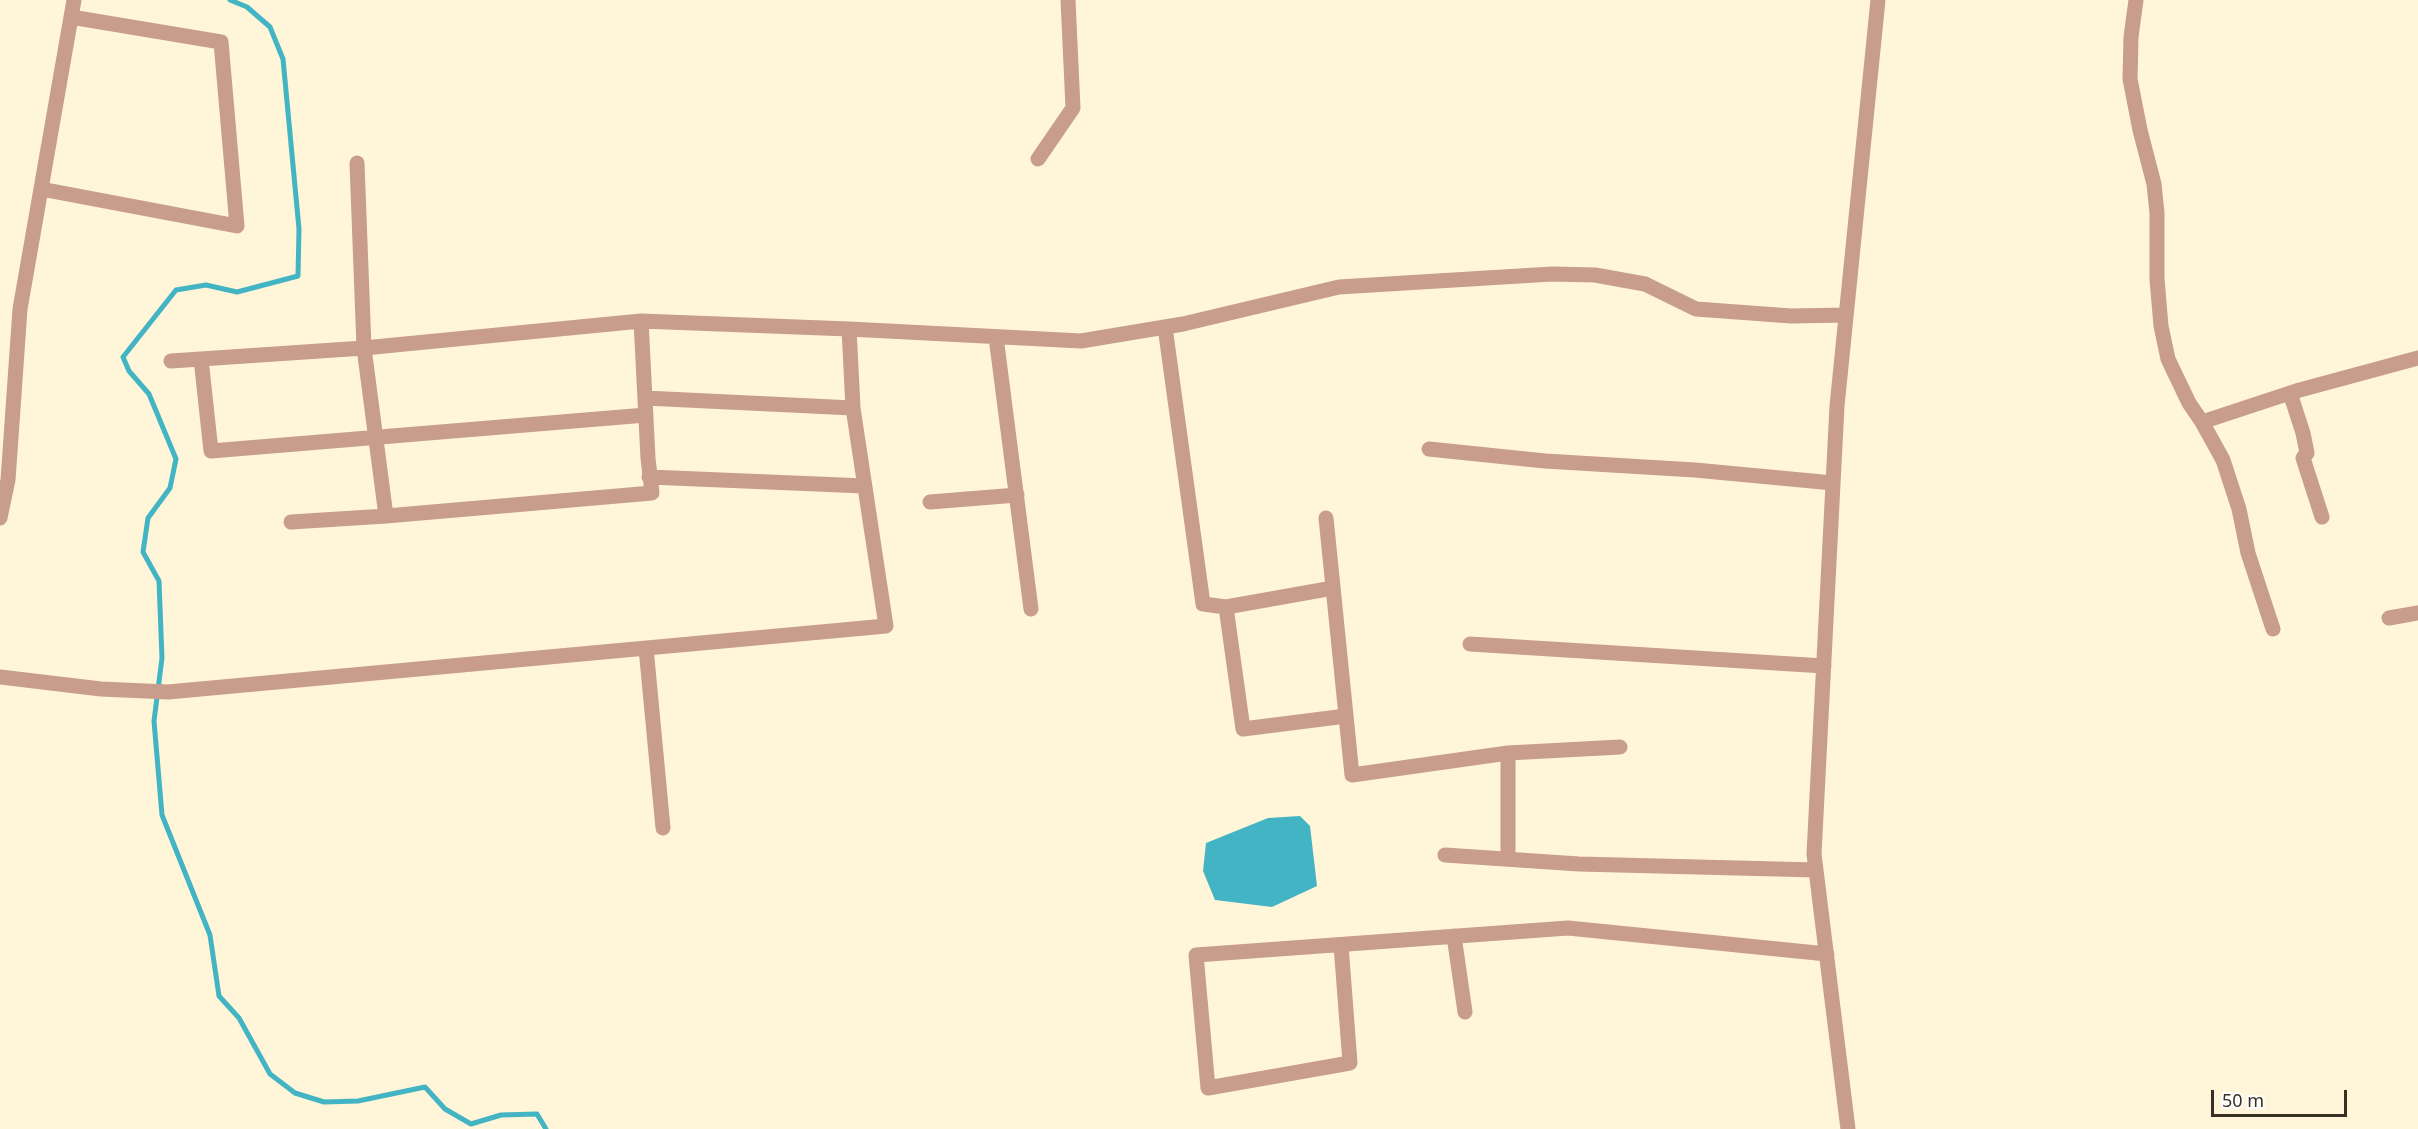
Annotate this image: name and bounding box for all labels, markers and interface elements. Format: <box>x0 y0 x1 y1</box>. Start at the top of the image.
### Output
scale bar <box>2214 1078 2350 1116</box>
text: 50 m <box>2222 1088 2264 1112</box>

